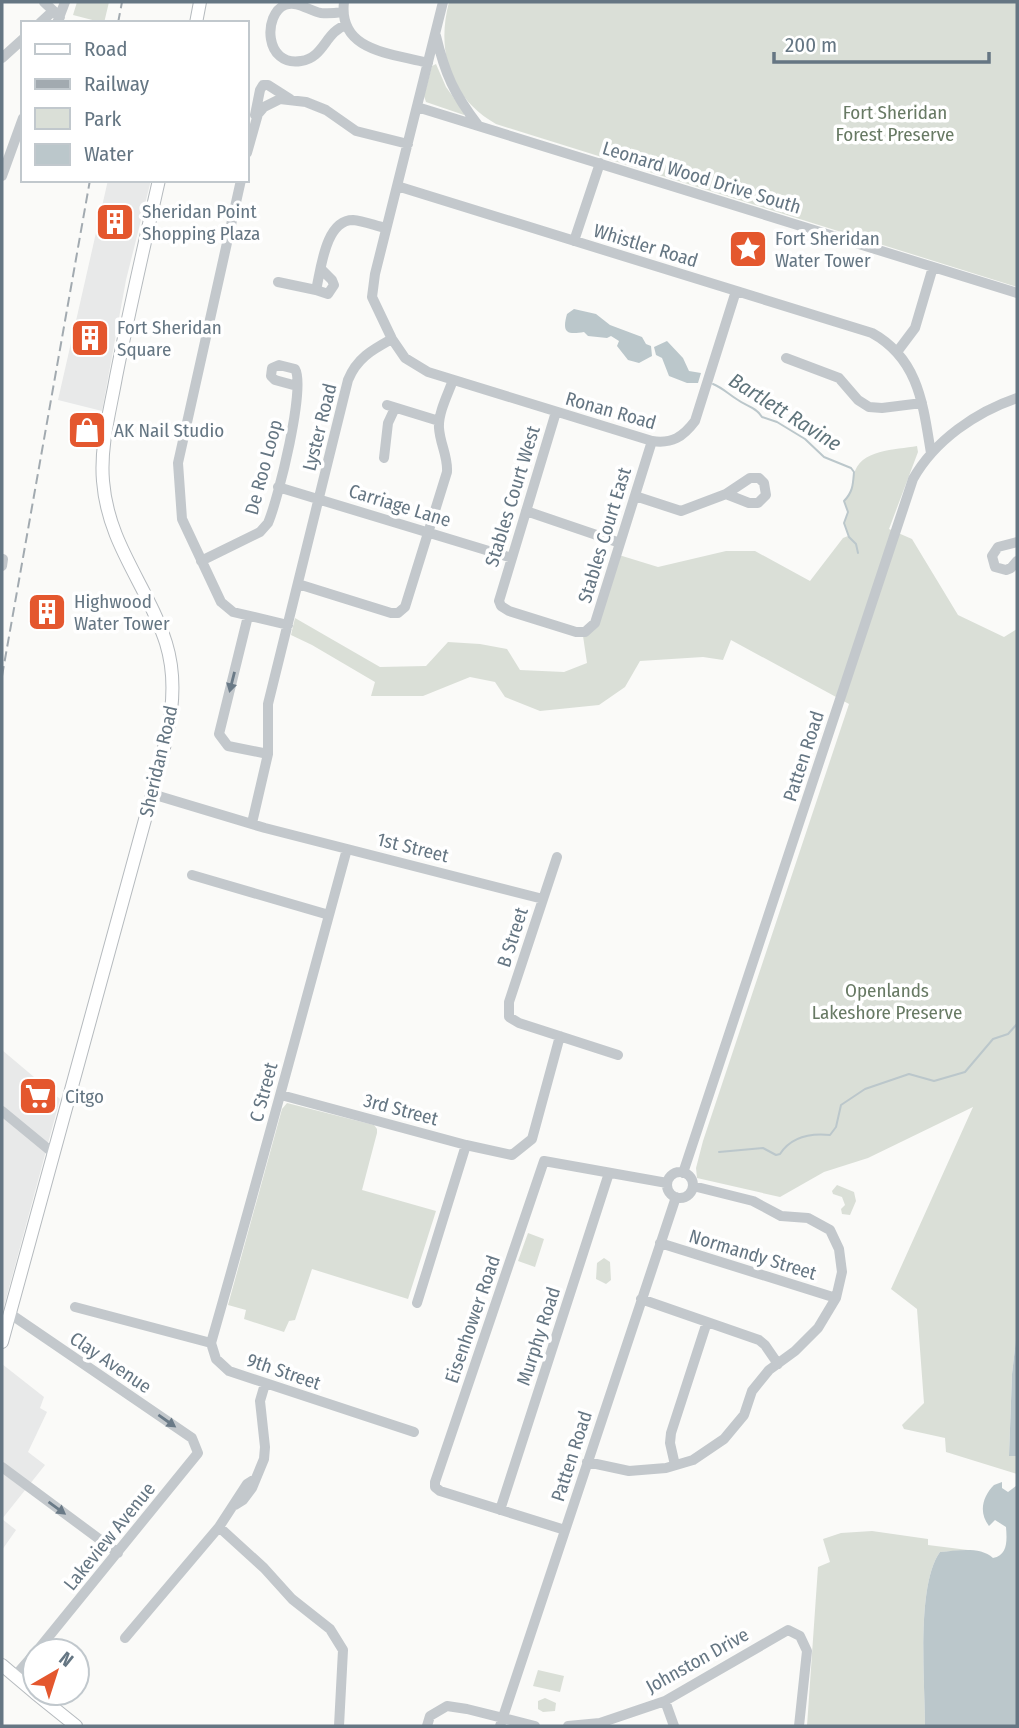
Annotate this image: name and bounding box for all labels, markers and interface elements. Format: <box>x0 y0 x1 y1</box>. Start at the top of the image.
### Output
legend <box>21 21 248 182</box>
scale bar <box>774 21 989 65</box>
text: 200 m <box>785 32 837 58</box>
text: Road <box>84 36 128 62</box>
text: Railway <box>84 71 150 97</box>
park label: Fort Sheridan Forest Preserve <box>836 101 954 146</box>
text: Park <box>84 106 122 132</box>
street label: Leonard Wood Drive South <box>600 136 804 219</box>
text: Water <box>84 141 134 167</box>
place label: Sheridan Point Shopping Plaza <box>142 200 260 245</box>
building icon: Sheridan Point Shopping Plaza <box>94 201 136 243</box>
street label: Whistler Road <box>591 219 701 272</box>
place label: Fort Sheridan Water Tower <box>775 227 880 272</box>
place icon: Fort Sheridan Water Tower <box>727 228 769 270</box>
place label: Fort Sheridan Square <box>117 316 222 361</box>
building icon: Fort Sheridan Square <box>69 317 111 359</box>
water label: Bartlett Ravine <box>724 367 846 457</box>
street label: Lyster Road <box>298 381 341 473</box>
street label: Ronan Road <box>563 387 659 434</box>
shop icon: AK Nail Studio <box>66 409 108 451</box>
street label: De Roo Loop <box>240 417 287 517</box>
place label: AK Nail Studio <box>114 419 224 442</box>
street label: Stables Court West <box>480 422 545 569</box>
street label: Stables Court East <box>573 464 636 606</box>
street label: Carriage Lane <box>346 479 454 532</box>
place label: Highwood Water Tower <box>74 590 170 635</box>
building icon: Highwood Water Tower <box>26 591 68 633</box>
one-way arrow <box>226 671 237 693</box>
street label: Sheridan Road <box>135 703 182 819</box>
street label: Patten Road <box>778 708 829 804</box>
street label: 1st Street <box>375 828 452 868</box>
street label: B Street <box>492 904 533 970</box>
park label: Openlands Lakeshore Preserve <box>812 979 962 1024</box>
street label: C Street <box>245 1059 283 1124</box>
supermarket icon: Citgo <box>17 1075 59 1117</box>
place label: Citgo <box>65 1085 104 1108</box>
street label: 3rd Street <box>361 1089 441 1131</box>
street label: Normandy Street <box>686 1224 820 1285</box>
street label: Eisenhower Road <box>440 1252 505 1386</box>
street label: Murphy Road <box>512 1284 565 1388</box>
street label: Clay Avenue <box>66 1327 156 1398</box>
street label: 9th Street <box>244 1348 325 1395</box>
street label: Patten Road <box>546 1408 597 1504</box>
one-way arrow <box>158 1414 176 1428</box>
street label: Lakeview Avenue <box>59 1478 160 1595</box>
one-way arrow <box>48 1500 66 1514</box>
street label: Johnston Drive <box>642 1623 753 1698</box>
north arrow <box>21 1637 91 1707</box>
text: N <box>55 1647 78 1672</box>

